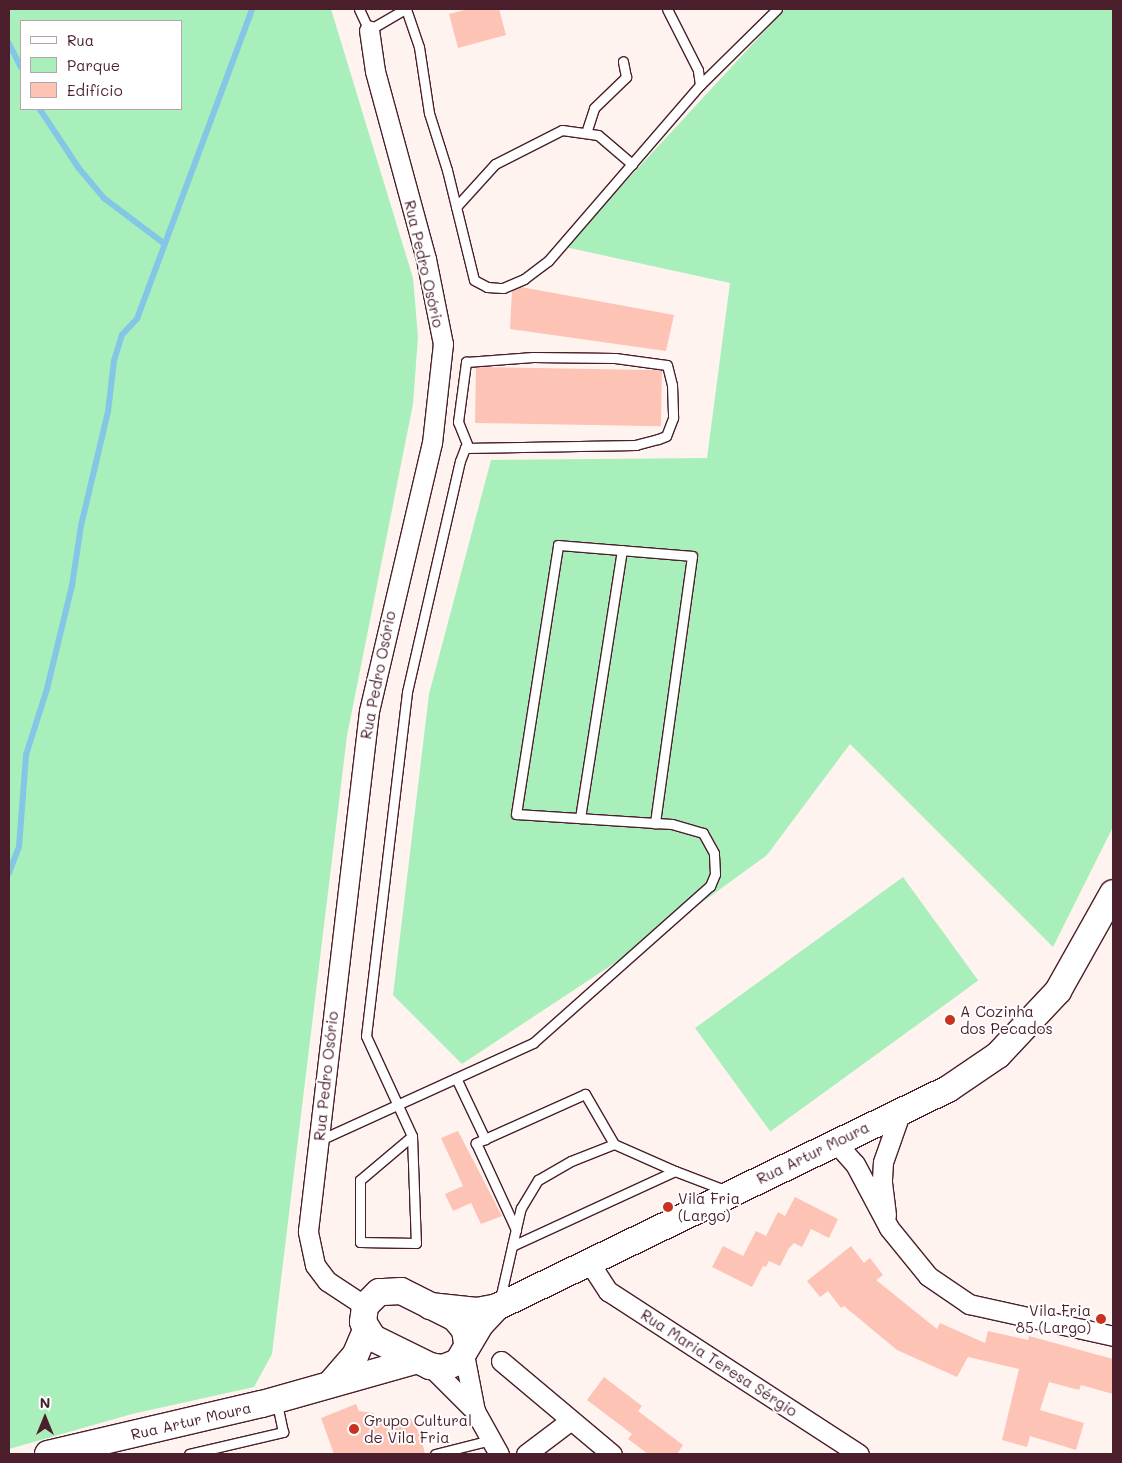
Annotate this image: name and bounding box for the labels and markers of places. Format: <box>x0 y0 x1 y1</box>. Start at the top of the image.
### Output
place label: A Cozinha dos Pecados <box>960 1002 1053 1037</box>
marker: A Cozinha dos Pecados <box>944 1014 956 1026</box>
place label: Vila Fria (Largo) <box>678 1189 740 1224</box>
marker: Vila Fria (Largo) <box>662 1201 674 1213</box>
place label: Vila Fria 85 (Largo) <box>1016 1301 1091 1336</box>
marker: Vila Fria 85 (Largo) <box>1095 1313 1107 1325</box>
place label: Grupo Cultural de Vila Fria <box>364 1411 472 1446</box>
marker: Grupo Cultural de Vila Fria <box>348 1423 360 1435</box>

